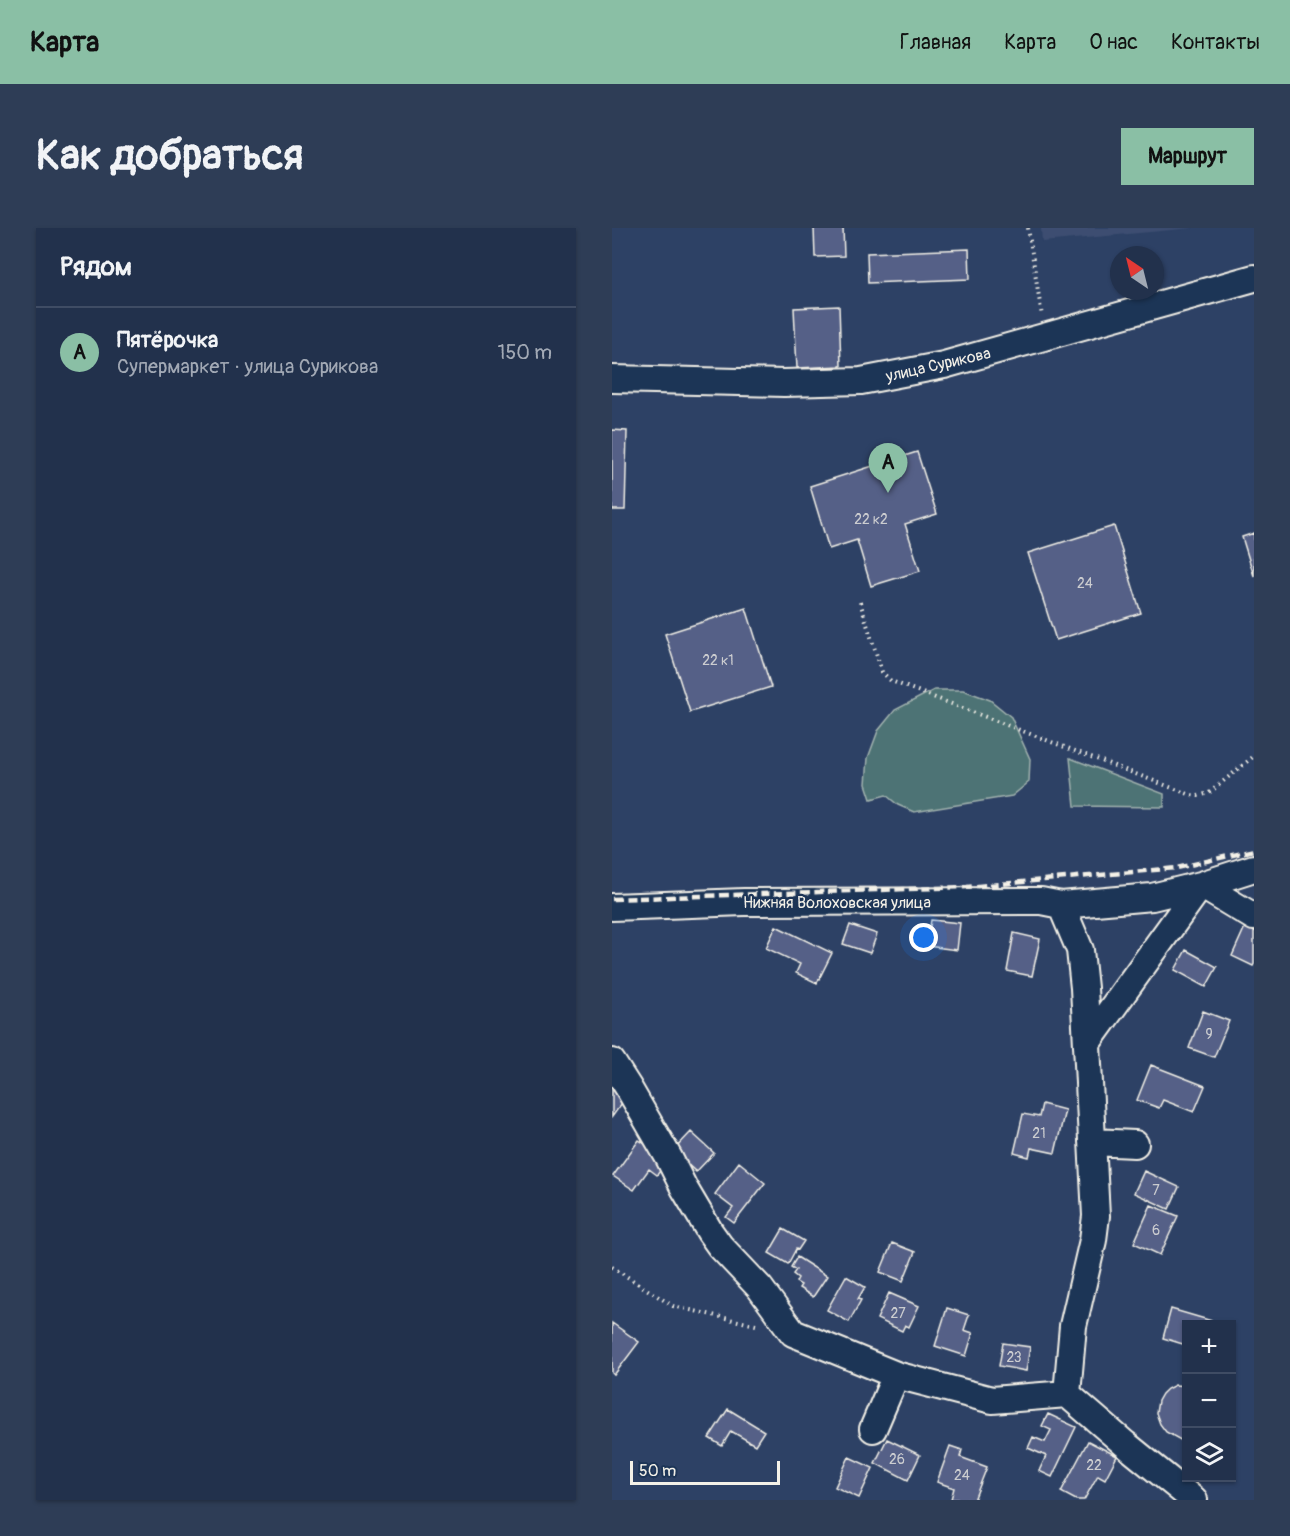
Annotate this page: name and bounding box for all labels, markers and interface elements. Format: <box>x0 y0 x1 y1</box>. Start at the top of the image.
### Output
text: Карта <box>30 25 99 60</box>
text: Главная <box>900 29 971 56</box>
text: Карта <box>1004 29 1056 56</box>
text: О нас <box>1089 29 1138 56</box>
text: Контакты <box>1171 29 1260 56</box>
button: Маршрут <box>1121 128 1254 185</box>
text: Как добраться <box>36 130 303 182</box>
north arrow <box>1110 246 1164 300</box>
text: Рядом <box>60 251 132 283</box>
text: Пятёрочка <box>117 326 218 354</box>
text: A <box>73 340 86 365</box>
text: 150 m <box>498 340 552 365</box>
street label: улица Сурикова <box>883 343 993 387</box>
text: Супермаркет · улица Сурикова <box>117 354 378 379</box>
pin: A <box>868 444 908 493</box>
house number: 22 к2 <box>854 511 888 528</box>
house number: 24 <box>1077 575 1093 592</box>
house number: 22 к1 <box>702 652 734 669</box>
street label: Нижняя Волоховская улица <box>743 893 931 913</box>
your location <box>909 923 938 952</box>
house number: 9 <box>1205 1026 1213 1043</box>
house number: 21 <box>1032 1125 1046 1142</box>
house number: 7 <box>1152 1182 1160 1199</box>
house number: 6 <box>1152 1222 1160 1239</box>
house number: 27 <box>890 1305 906 1322</box>
map controls <box>1182 1320 1236 1482</box>
button: + <box>1182 1320 1236 1374</box>
house number: 23 <box>1006 1349 1022 1366</box>
button: − <box>1182 1374 1236 1428</box>
button: layers <box>1182 1428 1236 1482</box>
house number: 26 <box>889 1451 905 1468</box>
house number: 22 <box>1086 1457 1102 1474</box>
scale bar <box>630 1458 780 1486</box>
text: 50 m <box>639 1461 676 1481</box>
house number: 24 <box>954 1467 970 1484</box>

